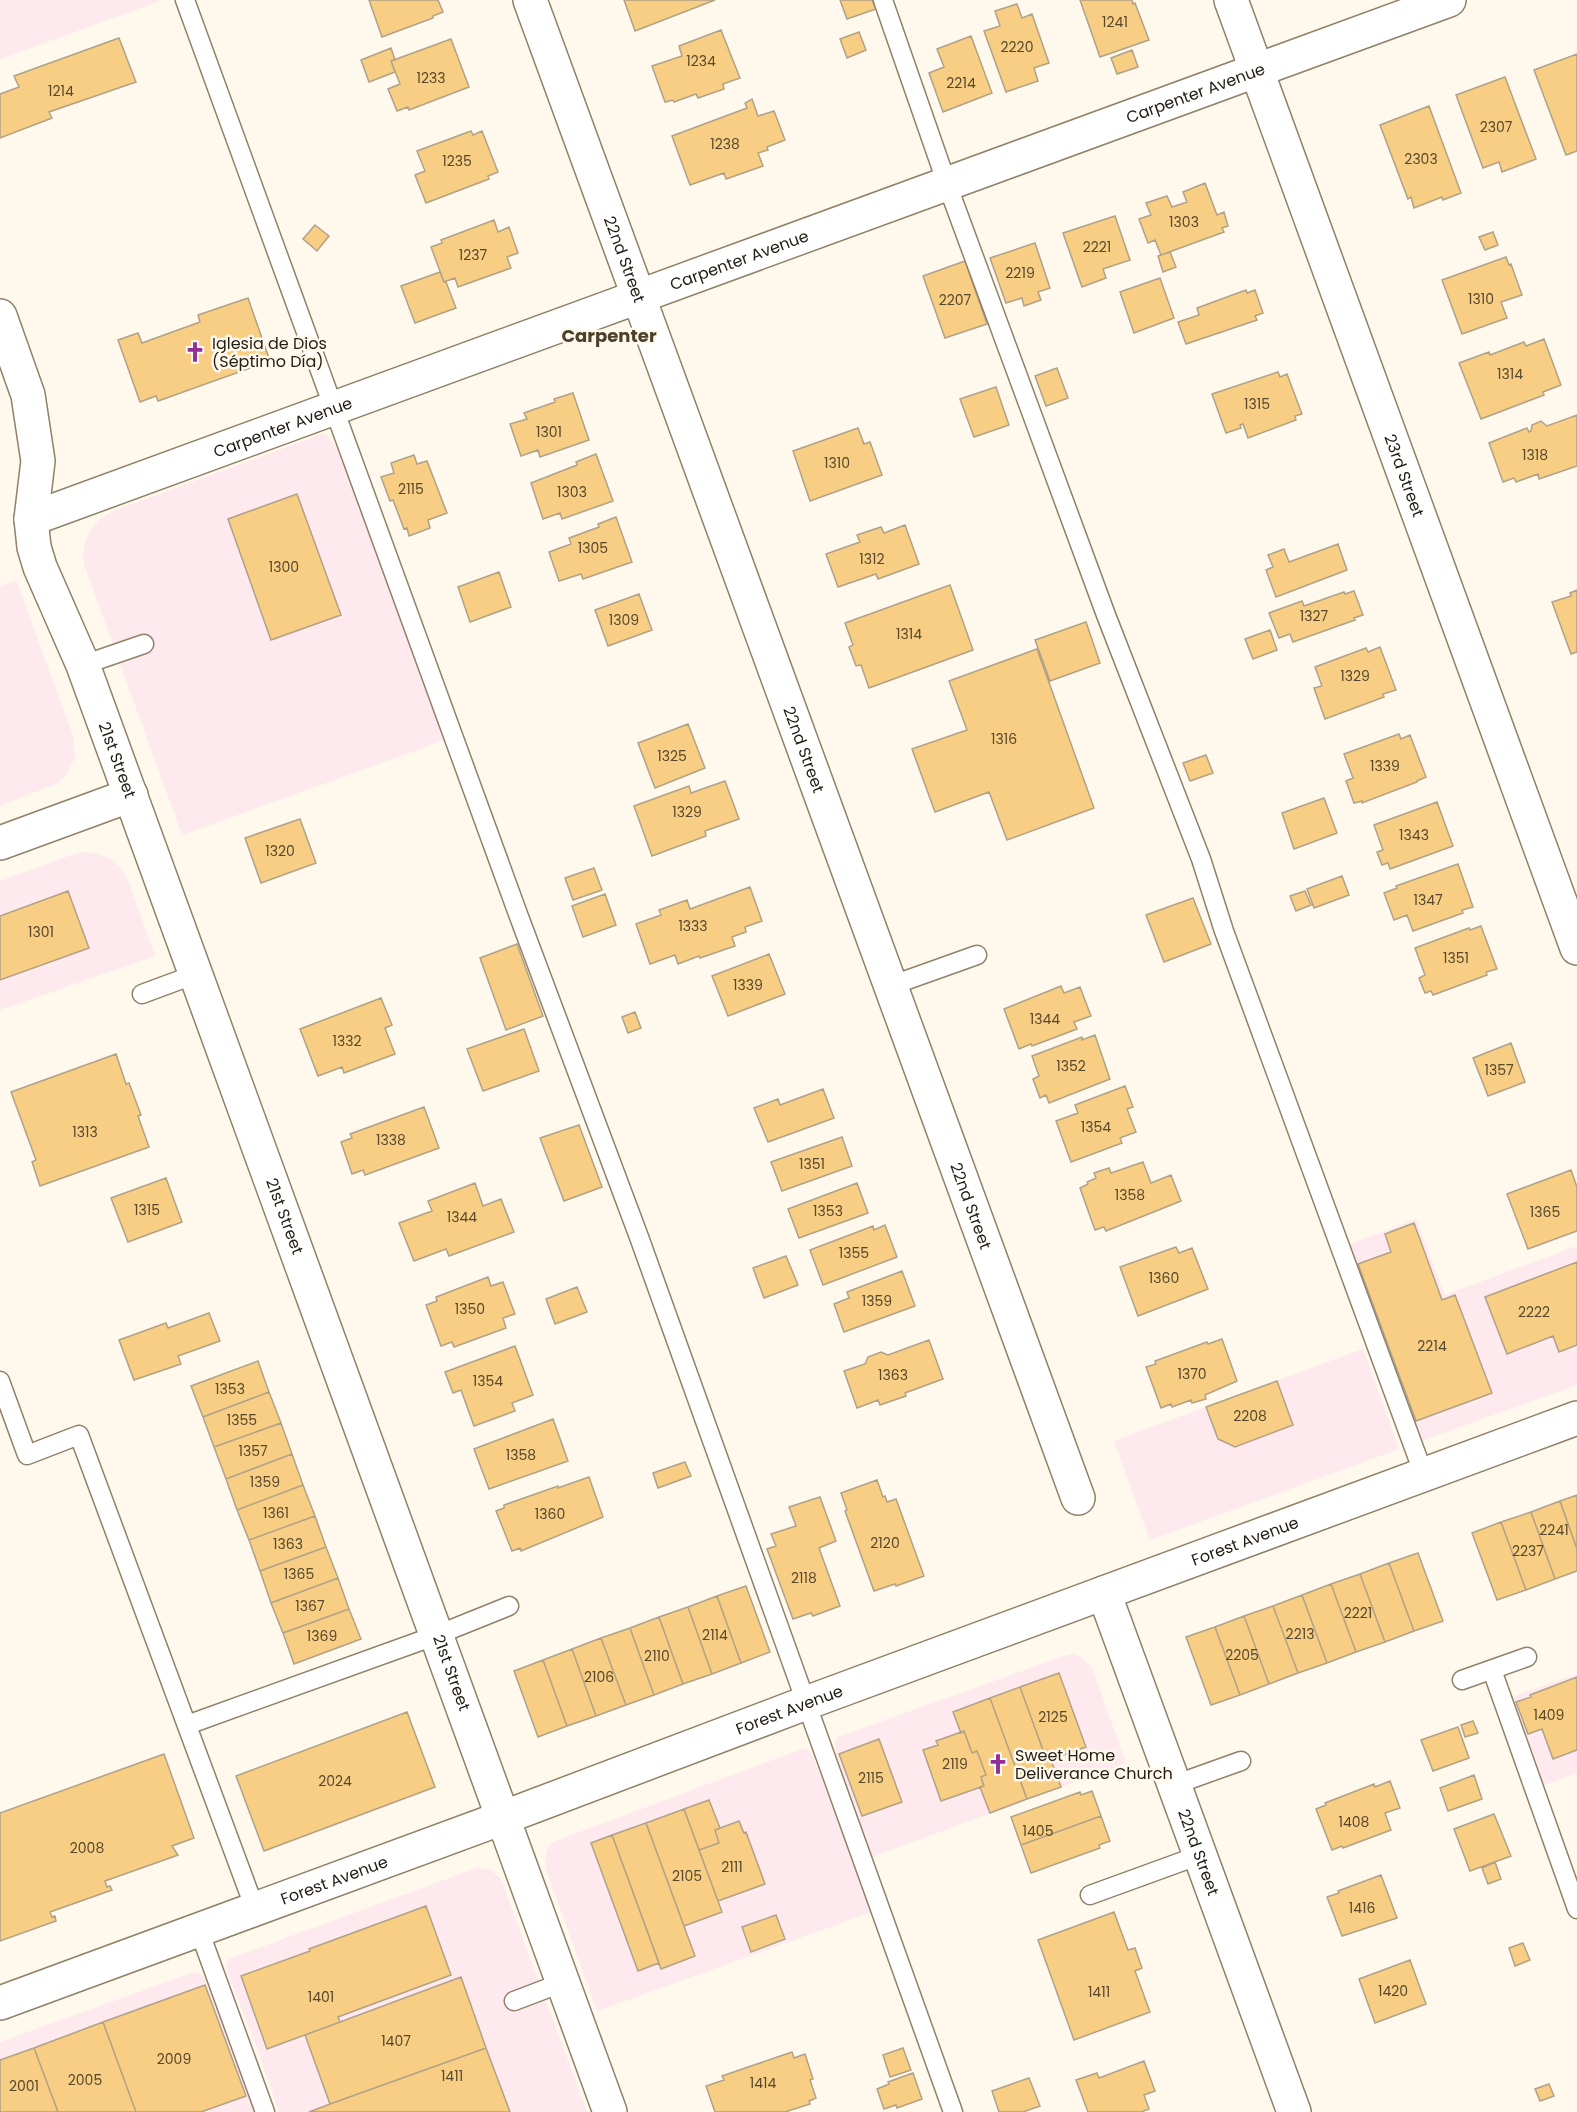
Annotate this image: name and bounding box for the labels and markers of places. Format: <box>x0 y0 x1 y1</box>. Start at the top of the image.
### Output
place label: Iglesia de Dios (Séptimo Día) <box>212 332 327 373</box>
church icon: Iglesia de Dios (Séptimo Día) <box>183 340 207 364</box>
place label: Sweet Home Deliverance Church <box>1015 1744 1173 1785</box>
church icon: Sweet Home Deliverance Church <box>986 1752 1010 1776</box>

